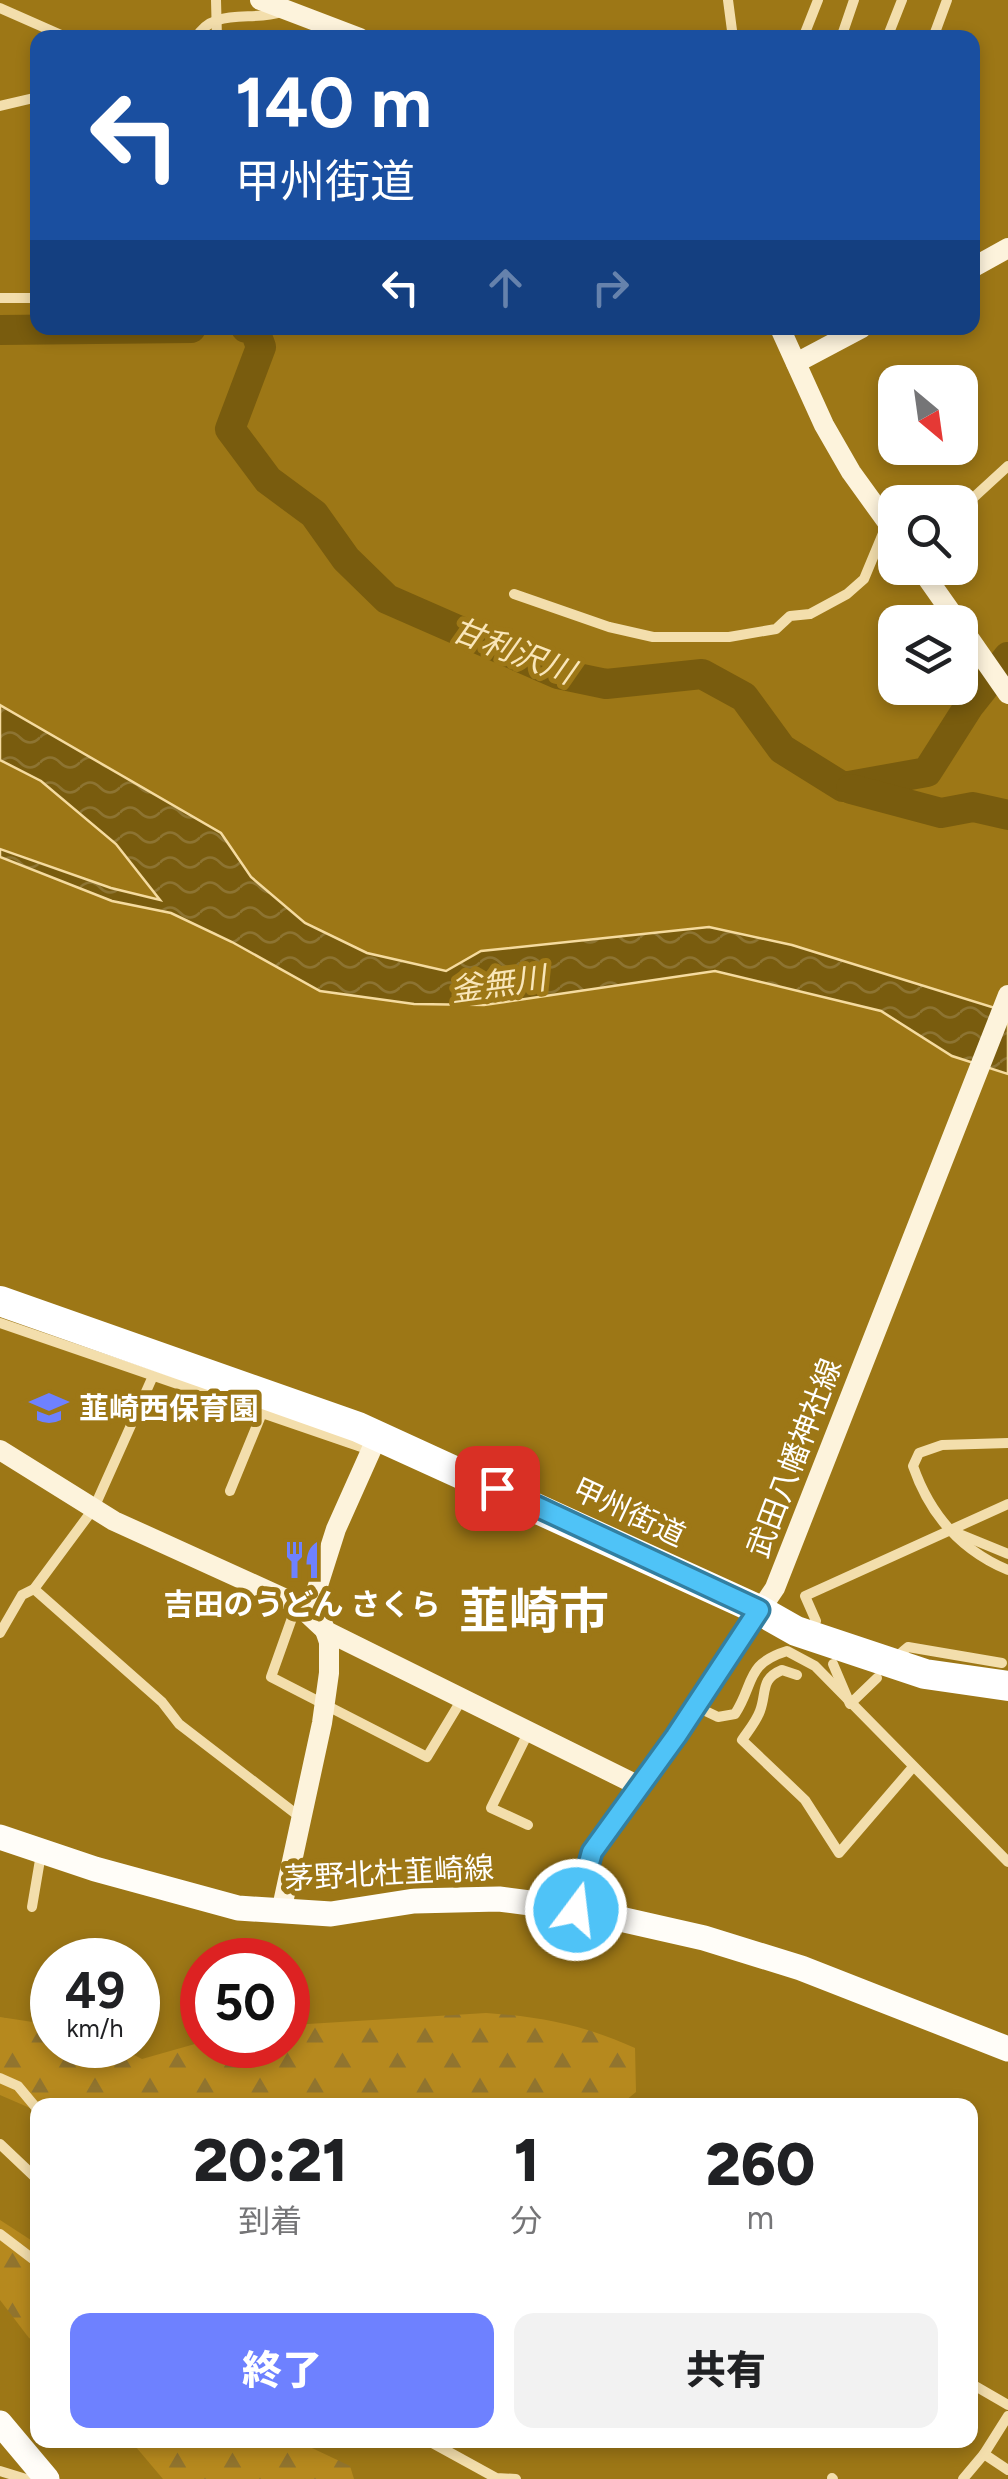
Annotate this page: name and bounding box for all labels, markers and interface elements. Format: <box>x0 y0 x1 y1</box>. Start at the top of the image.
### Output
text: 140 m <box>235 60 432 145</box>
icon: left <box>70 70 200 200</box>
text: 甲州街道 <box>235 154 415 208</box>
icon: left <box>373 260 428 315</box>
icon: ahead <box>478 260 533 315</box>
icon: right <box>583 260 638 315</box>
north arrow <box>878 365 978 465</box>
map controls <box>878 365 978 705</box>
button: search <box>878 485 978 585</box>
button: layers <box>878 605 978 705</box>
water label: 甘利沢川 <box>446 610 582 693</box>
water label: 釜無川 <box>448 958 551 1009</box>
street label: 武田八幡神社線 <box>739 1353 849 1563</box>
school or university icon: 韮崎西保育園 <box>28 1387 70 1429</box>
place label: 韮崎西保育園 <box>79 1390 259 1427</box>
pin <box>455 1446 540 1531</box>
icon: arrive <box>470 1461 525 1516</box>
street label: 甲州街道 <box>567 1470 691 1554</box>
restaurant icon: 吉田のうどん さくら <box>281 1539 323 1581</box>
district label: 韮崎市 <box>459 1581 609 1642</box>
place label: 吉田のうどん さくら <box>163 1586 441 1623</box>
street label: 茅野北杜韮崎線 <box>283 1849 495 1897</box>
position arrow <box>524 1858 628 1962</box>
speed limit sign: 50 <box>180 1938 310 2068</box>
text: 49 <box>65 1960 125 2021</box>
text: km/h <box>66 2013 124 2043</box>
text: 20:21 <box>193 2124 348 2196</box>
text: 1 <box>514 2124 539 2196</box>
text: 260 <box>705 2128 815 2200</box>
text: m <box>747 2199 774 2237</box>
text: 到着 <box>238 2202 302 2240</box>
text: 分 <box>511 2202 543 2240</box>
button: 終了 <box>70 2313 494 2428</box>
button: 共有 <box>514 2313 938 2428</box>

